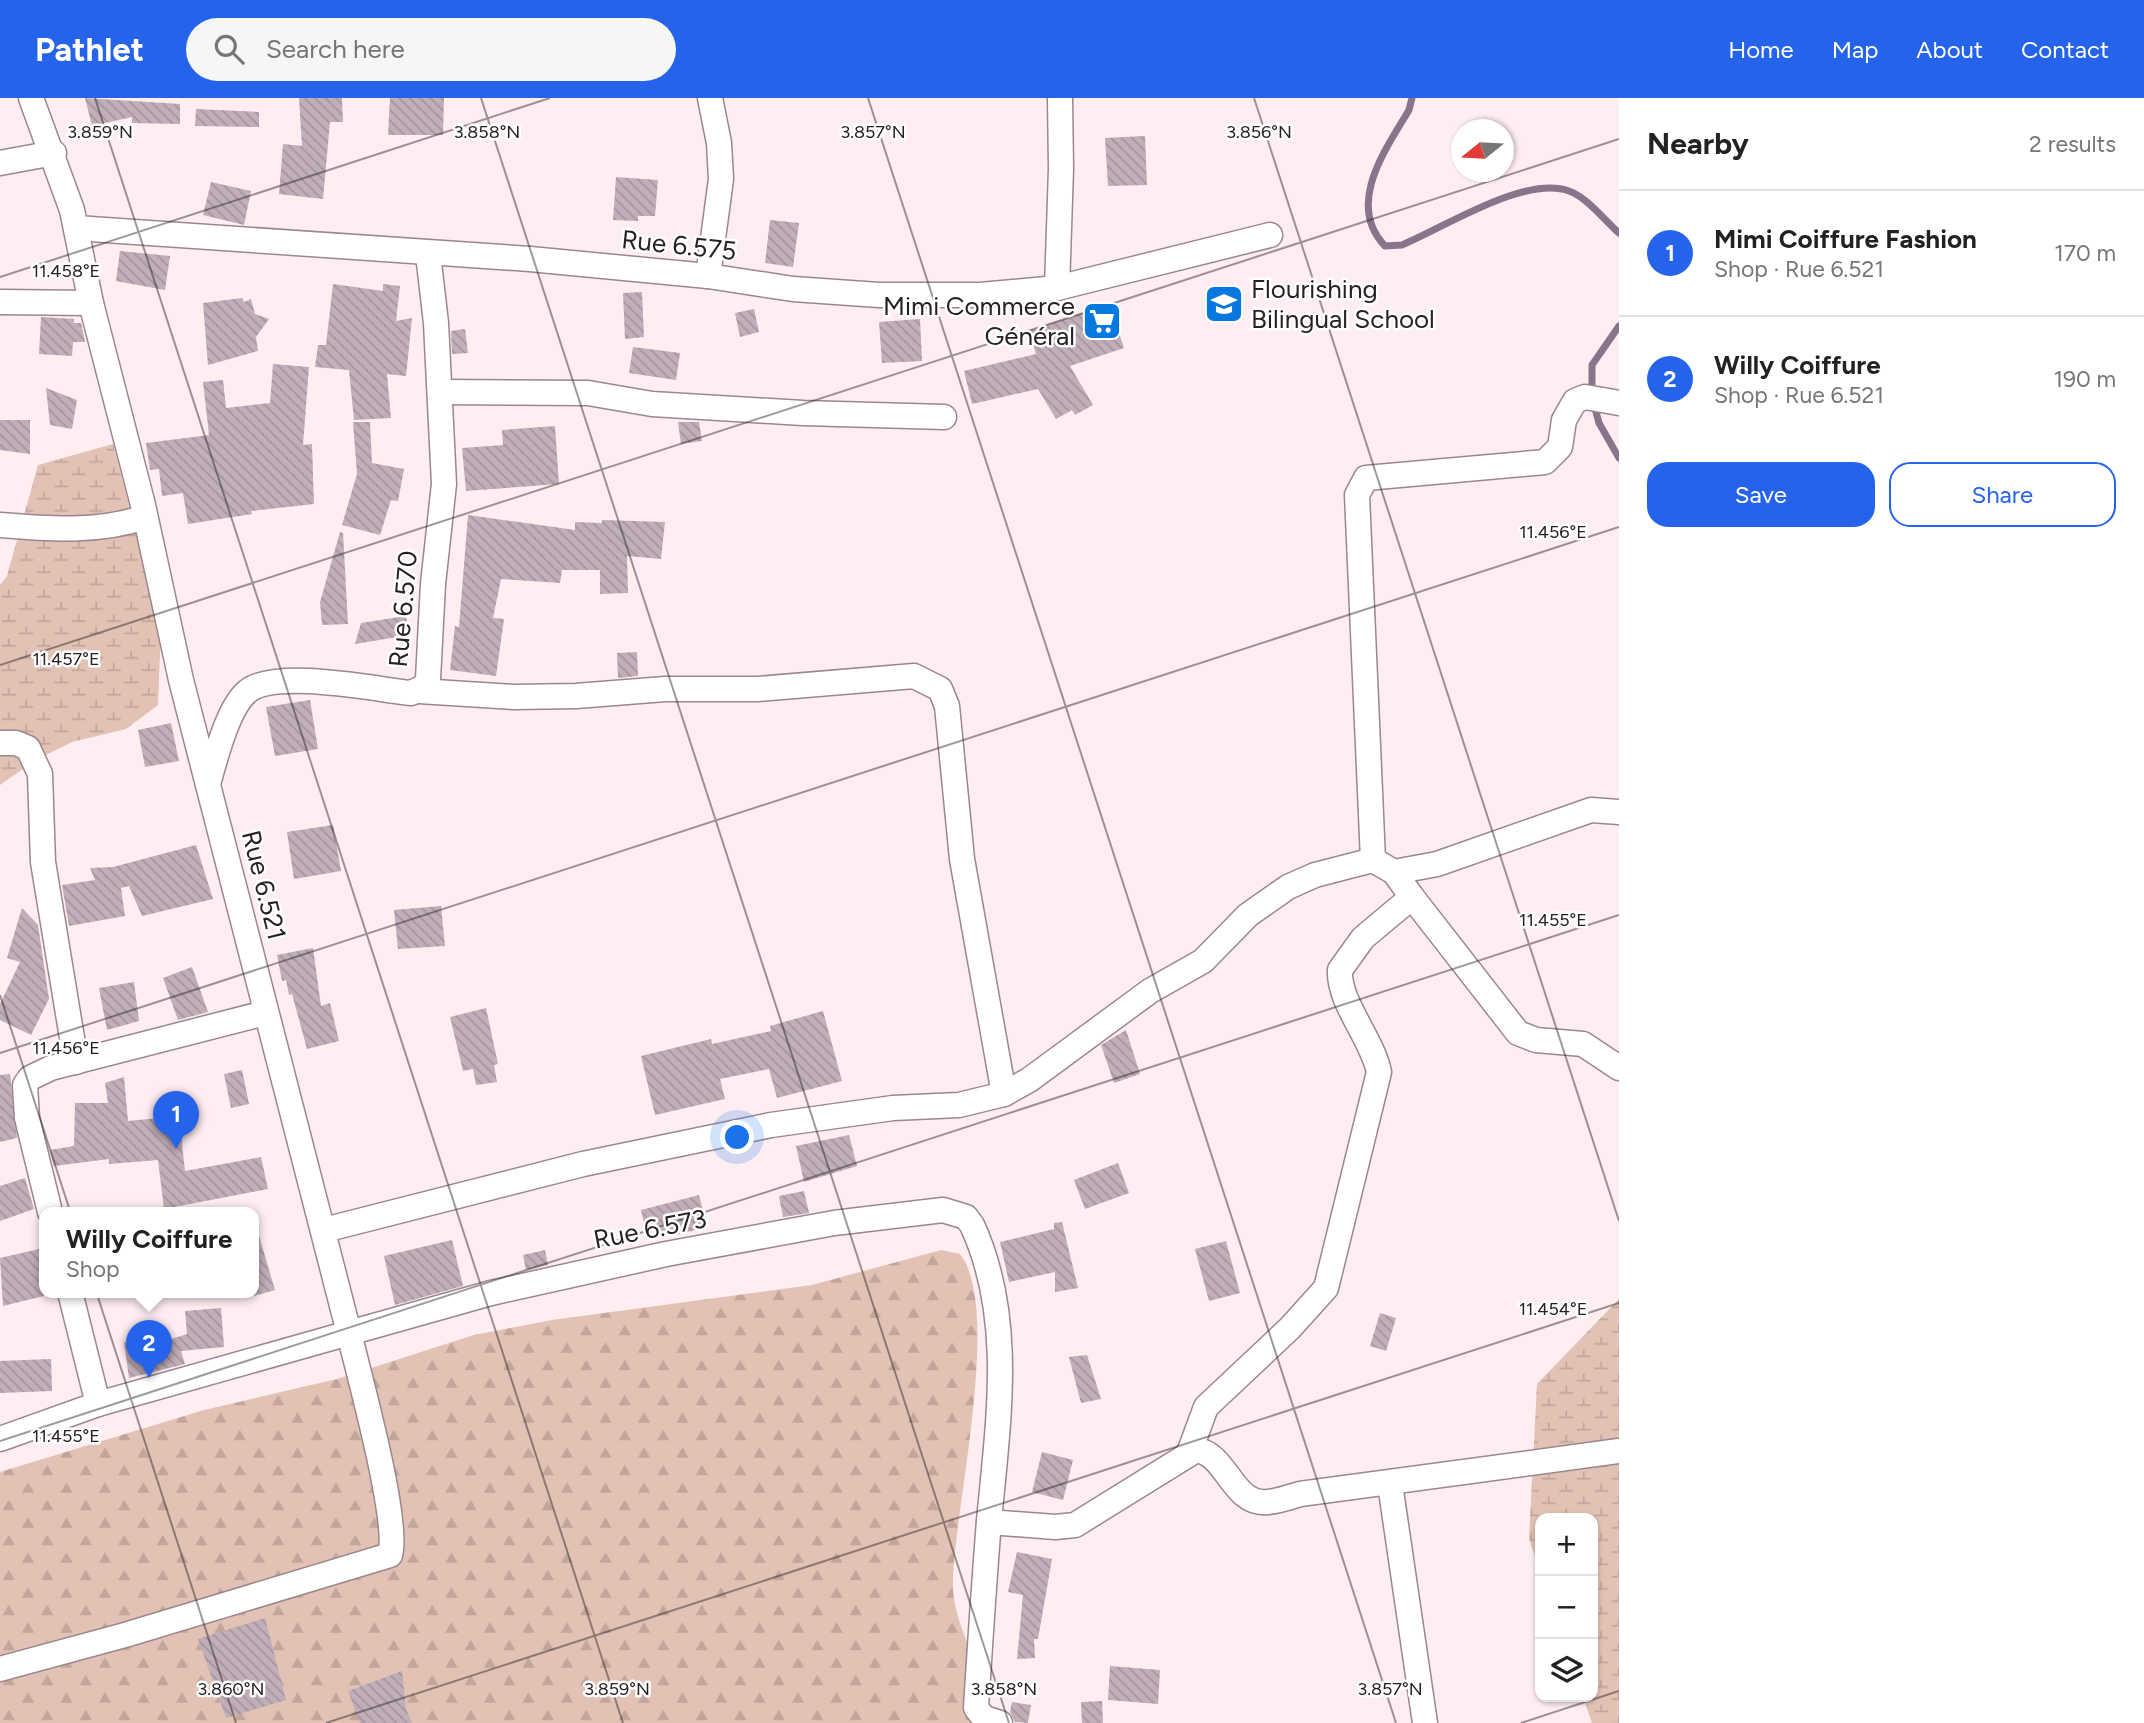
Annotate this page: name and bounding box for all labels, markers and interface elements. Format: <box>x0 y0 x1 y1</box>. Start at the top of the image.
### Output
search box <box>186 18 676 81</box>
text: Pathlet <box>35 30 144 69</box>
icon: search <box>210 30 248 68</box>
text: Search here <box>266 33 405 65</box>
text: Home <box>1728 35 1794 64</box>
text: Map <box>1832 35 1878 64</box>
text: About <box>1916 35 1983 64</box>
text: Contact <box>2021 35 2109 64</box>
north arrow <box>1451 119 1514 182</box>
text: 3.859°N <box>67 121 133 143</box>
text: 3.858°N <box>454 121 520 143</box>
text: 3.857°N <box>840 121 906 143</box>
text: 3.856°N <box>1226 121 1292 143</box>
text: Nearby <box>1647 125 1749 162</box>
text: 2 results <box>2029 130 2116 158</box>
street label: Rue 6.575 <box>620 223 738 267</box>
text: Mimi Coiffure Fashion <box>1714 223 1977 255</box>
text: 1 <box>1665 239 1675 267</box>
text: 170 m <box>2054 239 2116 267</box>
text: Shop · Rue 6.521 <box>1714 255 1884 283</box>
text: 11.458°E <box>32 260 100 282</box>
place label: Flourishing Bilingual School <box>1251 273 1435 335</box>
school or university icon: Flourishing Bilingual School <box>1203 283 1245 325</box>
place label: Mimi Commerce Général <box>883 290 1075 352</box>
supermarket icon: Mimi Commerce Général <box>1081 300 1123 342</box>
text: Willy Coiffure <box>1714 349 1881 381</box>
text: 2 <box>1663 365 1677 393</box>
text: 190 m <box>2053 365 2116 393</box>
text: Shop · Rue 6.521 <box>1714 381 1884 409</box>
button: Save <box>1647 462 1875 527</box>
button: Share <box>1889 462 2116 527</box>
text: 11.456°E <box>1519 521 1587 543</box>
street label: Rue 6.570 <box>382 549 424 669</box>
text: 11.457°E <box>32 648 100 670</box>
street label: Rue 6.521 <box>235 827 293 943</box>
text: 11.455°E <box>1519 909 1587 931</box>
text: 11.456°E <box>32 1037 100 1059</box>
pin: 1 <box>153 1091 199 1149</box>
your location <box>720 1120 754 1154</box>
street label: Rue 6.573 <box>591 1202 709 1256</box>
popup <box>39 1207 259 1298</box>
text: Willy Coiffure <box>66 1223 232 1255</box>
text: Shop <box>66 1255 120 1283</box>
text: 11.454°E <box>1519 1298 1587 1320</box>
pin: 2 <box>126 1320 172 1378</box>
text: 11.455°E <box>32 1425 100 1447</box>
map controls <box>1535 1513 1598 1702</box>
button: + <box>1535 1513 1598 1576</box>
button: − <box>1535 1576 1598 1639</box>
button: layers <box>1535 1639 1598 1702</box>
text: 3.860°N <box>198 1678 264 1700</box>
text: 3.859°N <box>584 1678 650 1700</box>
text: 3.858°N <box>971 1678 1037 1700</box>
text: 3.857°N <box>1357 1678 1423 1700</box>

